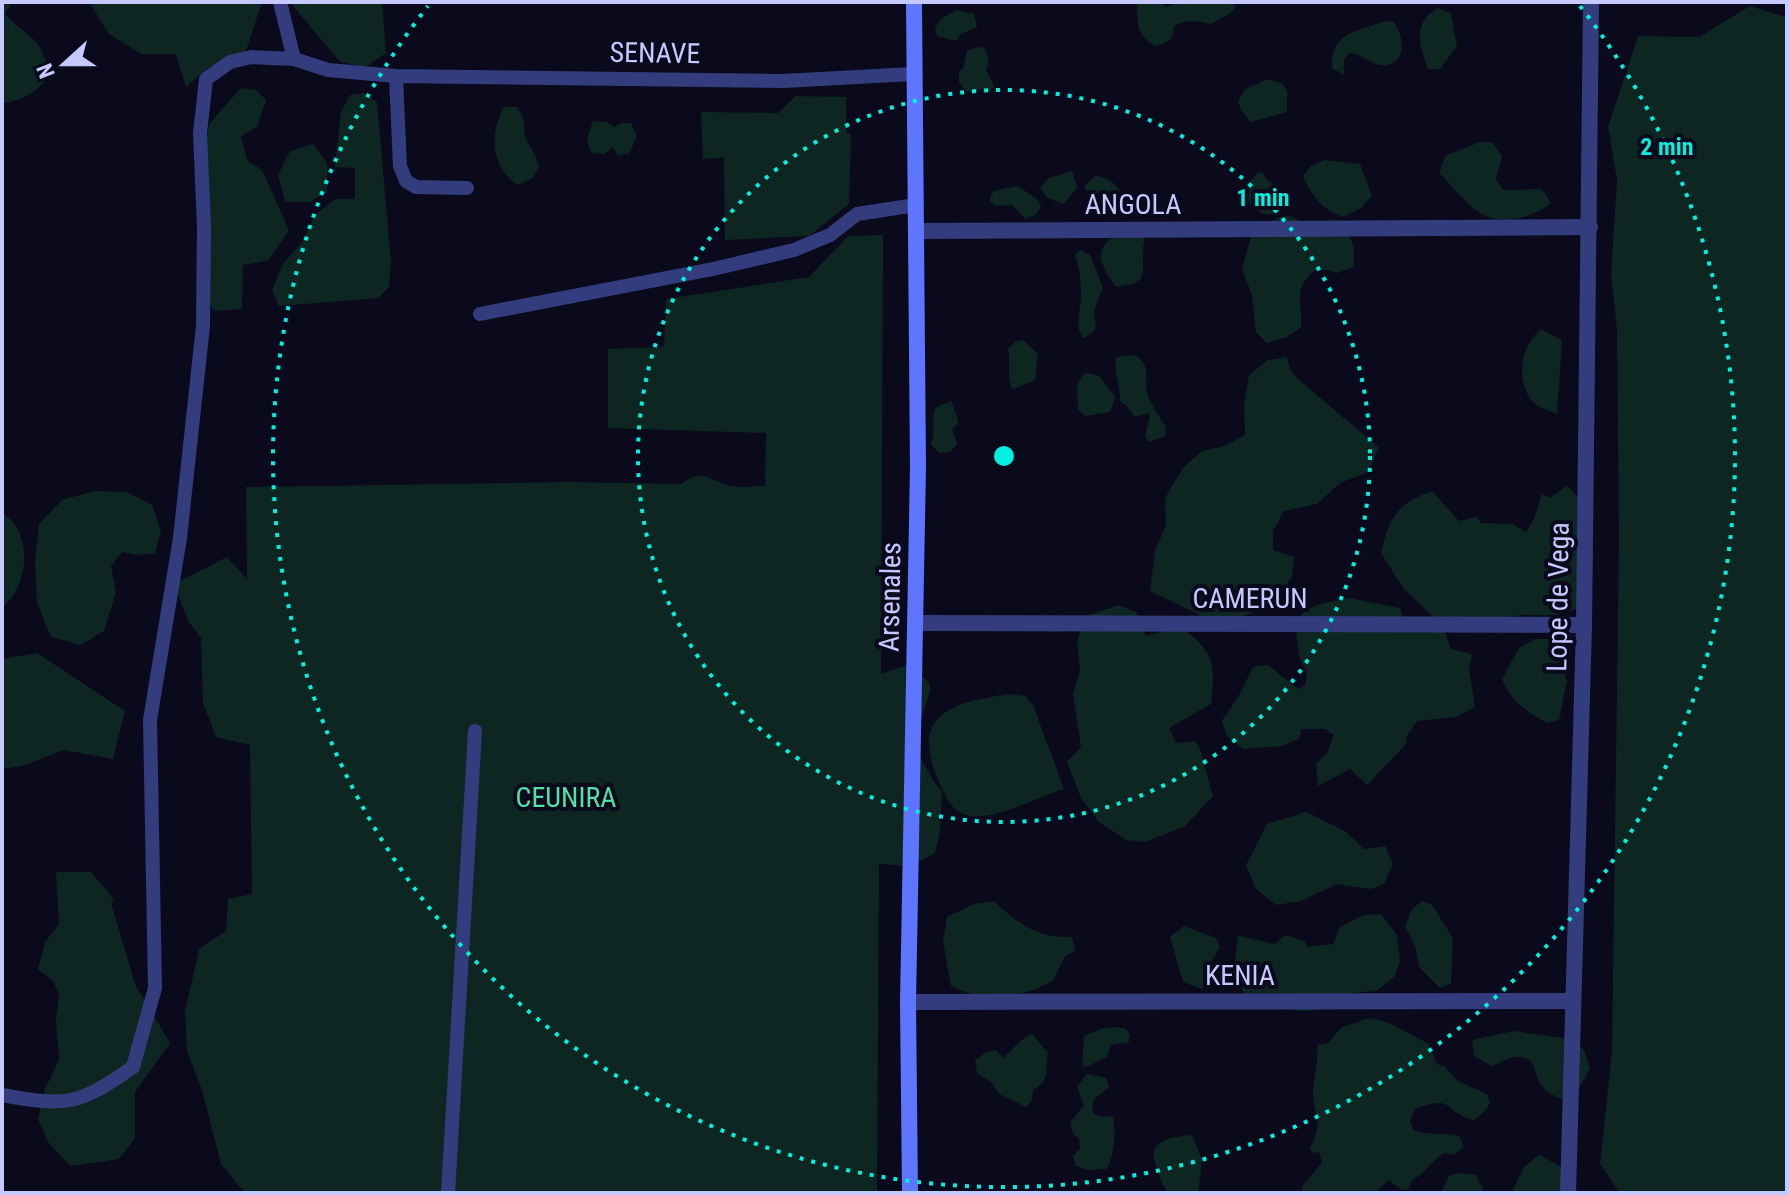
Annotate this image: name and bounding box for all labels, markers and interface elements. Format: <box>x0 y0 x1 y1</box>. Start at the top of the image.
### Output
north arrow <box>24 24 104 104</box>
street label: SENAVE <box>609 36 701 70</box>
text: N <box>32 60 60 82</box>
text: 2 min <box>1640 133 1694 161</box>
text: 1 min <box>1236 184 1290 212</box>
street label: ANGOLA <box>1085 188 1181 221</box>
centre of rings <box>990 442 1018 470</box>
street label: Lope de Vega <box>1540 522 1576 672</box>
street label: Arsenales <box>873 542 907 652</box>
street label: CAMERUN <box>1192 582 1308 615</box>
park label: CEUNIRA <box>516 781 616 814</box>
street label: KENIA <box>1205 959 1275 992</box>

